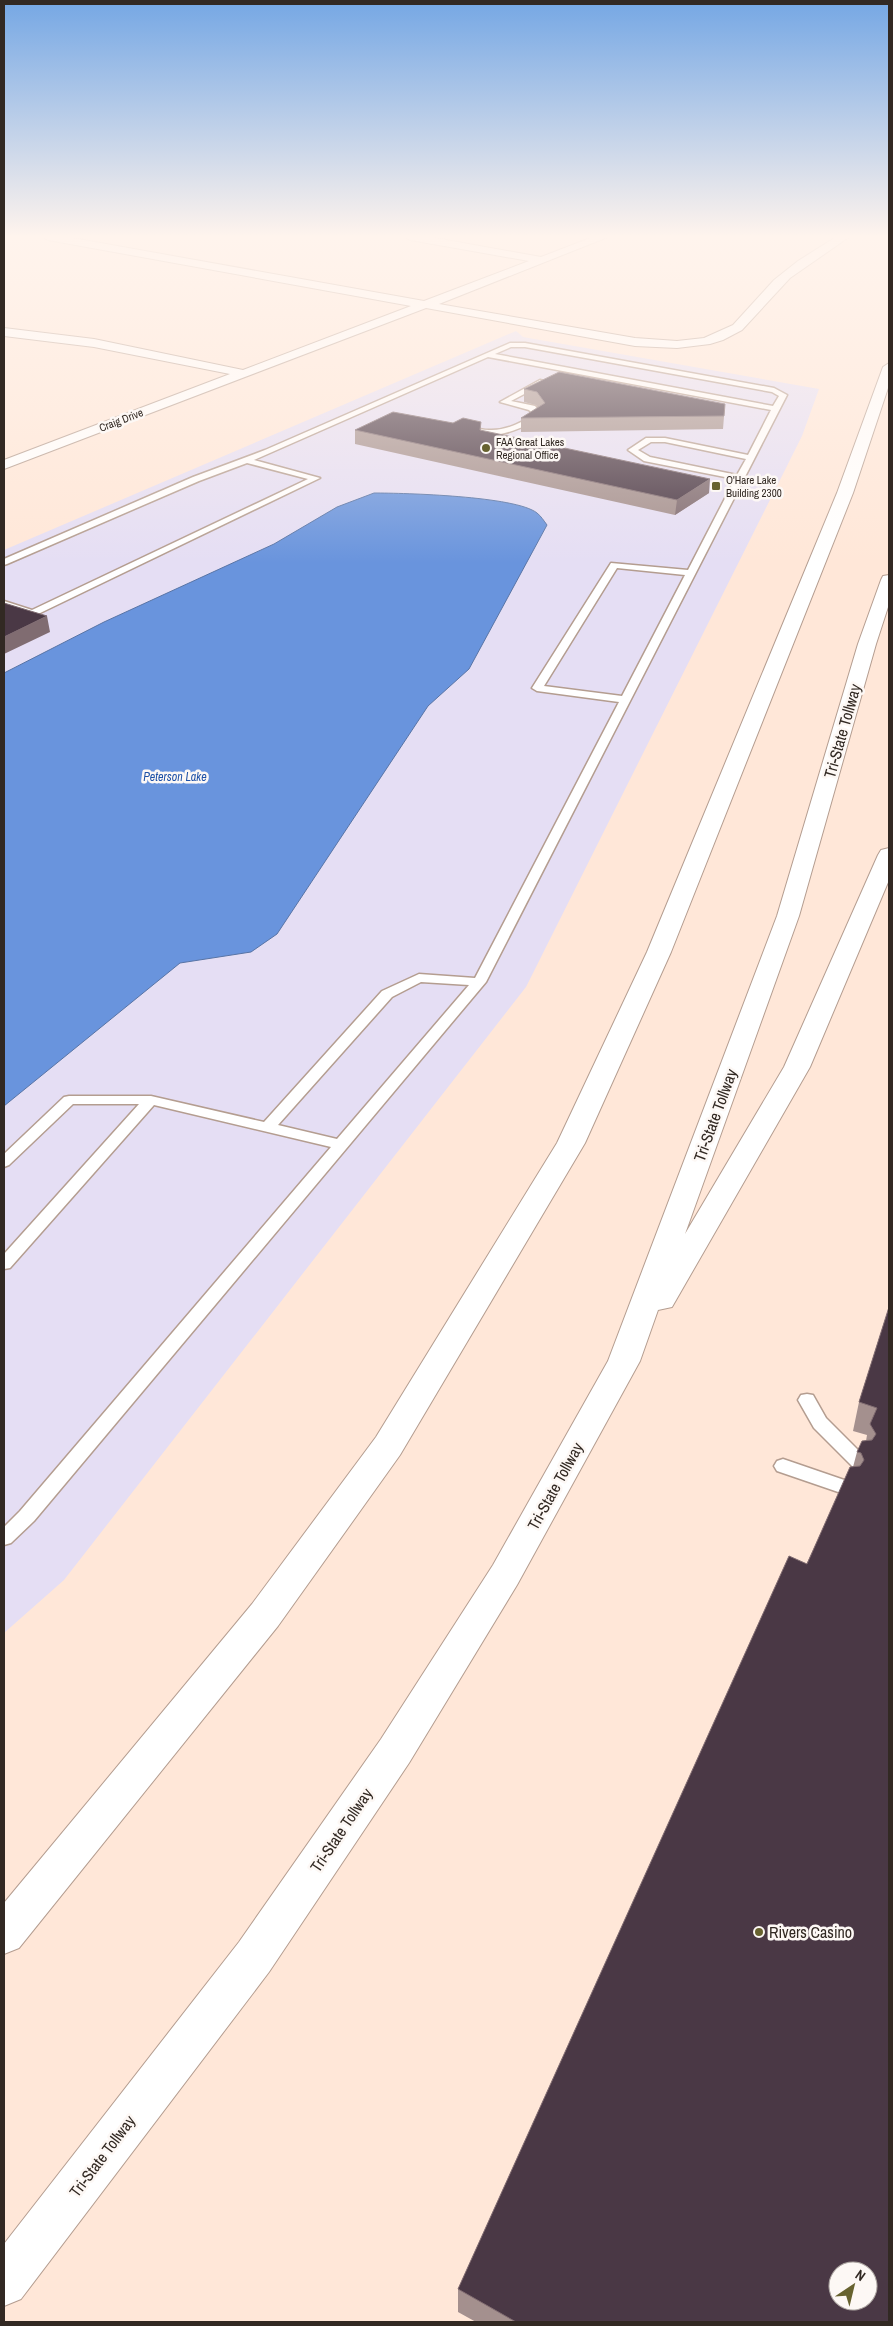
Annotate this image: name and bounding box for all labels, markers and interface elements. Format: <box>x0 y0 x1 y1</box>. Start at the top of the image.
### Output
street label: Craig Drive <box>97 405 145 435</box>
place label: FAA Great Lakes Regional Office <box>496 435 565 462</box>
marker: FAA Great Lakes Regional Office <box>480 442 492 454</box>
place label: O'Hare Lake Building 2300 <box>726 473 782 500</box>
marker: O'Hare Lake Building 2300 <box>710 480 722 492</box>
street label: Tri-State Tollway <box>818 681 866 781</box>
water label: Peterson Lake <box>143 769 207 785</box>
street label: Tri-State Tollway <box>688 1065 742 1164</box>
street label: Tri-State Tollway <box>522 1438 588 1534</box>
street label: Tri-State Tollway <box>305 1783 377 1876</box>
place label: Rivers Casino <box>769 1921 852 1943</box>
marker: Rivers Casino <box>753 1926 765 1938</box>
street label: Tri-State Tollway <box>64 2110 140 2201</box>
north arrow <box>828 2261 878 2311</box>
text: N <box>852 2266 869 2285</box>

